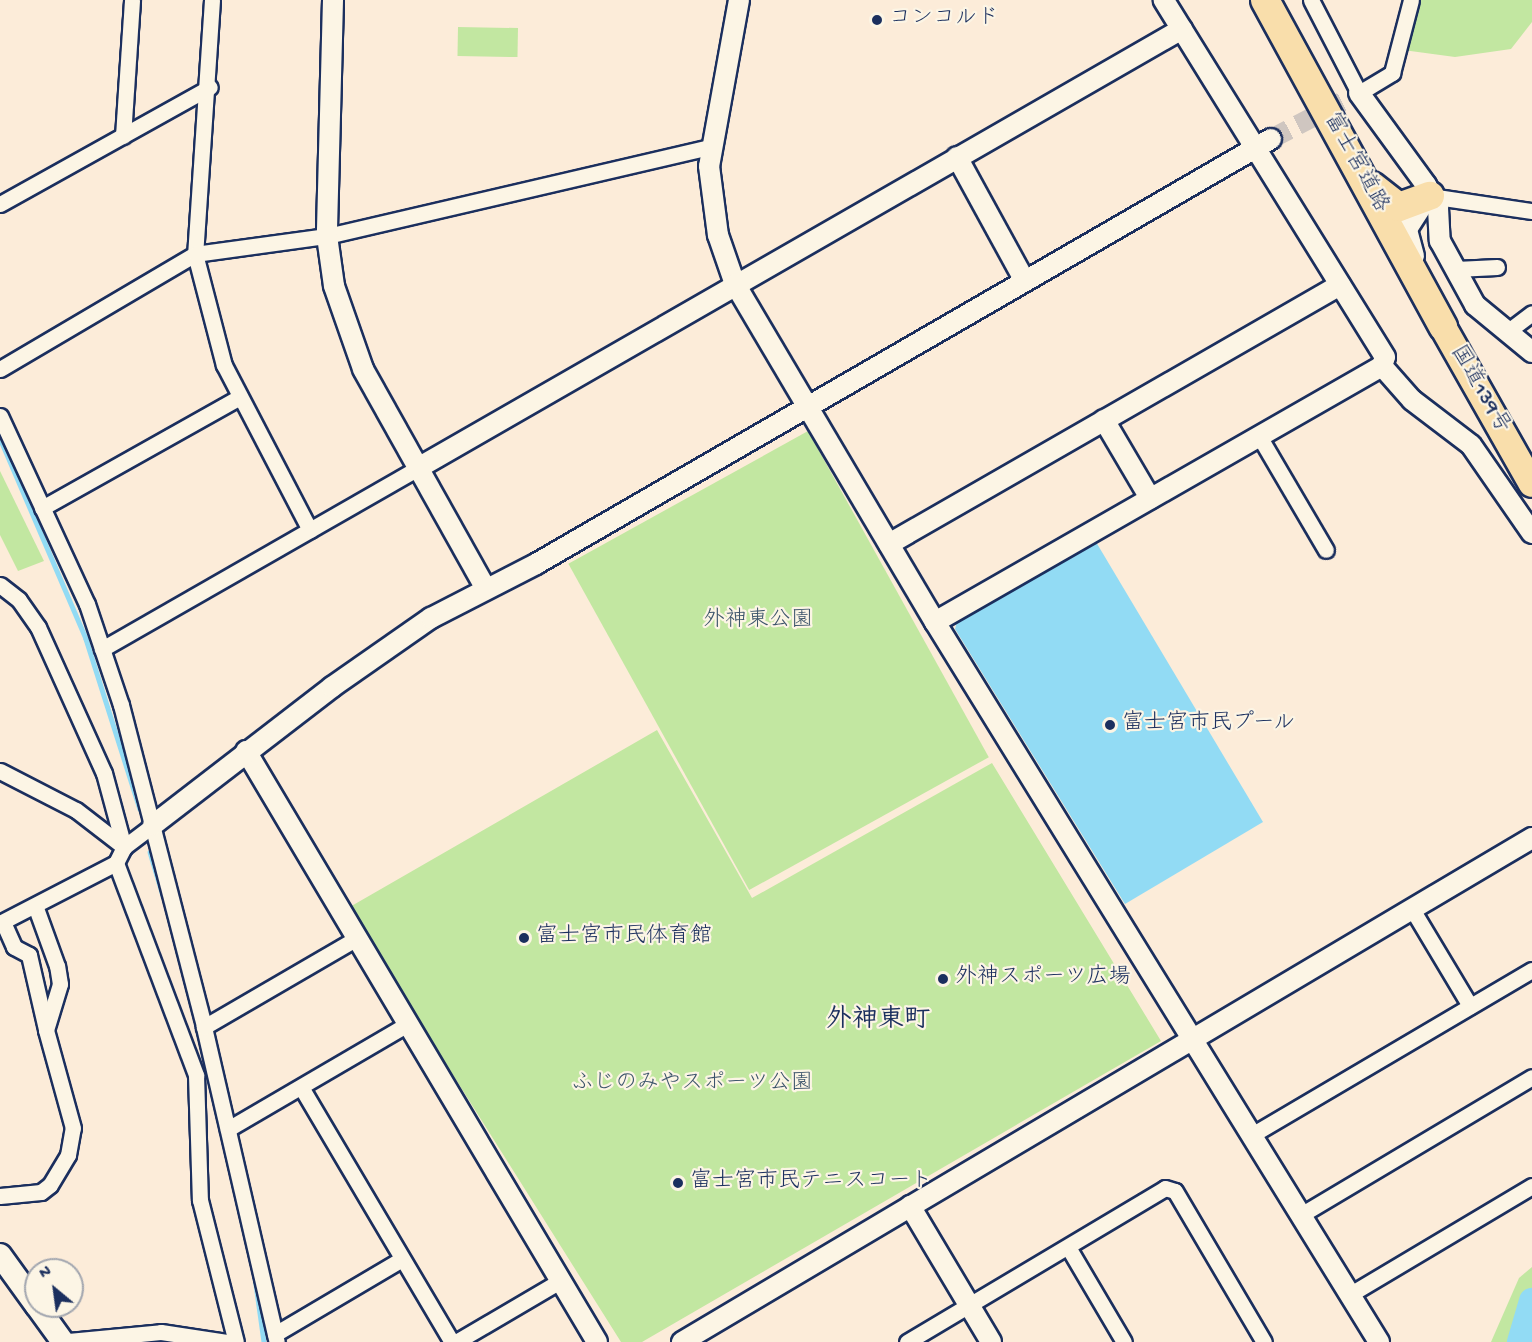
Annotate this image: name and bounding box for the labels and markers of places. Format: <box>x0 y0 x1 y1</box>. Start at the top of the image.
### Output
place label: コンコルド <box>889 7 999 33</box>
marker: コンコルド <box>870 13 884 27</box>
place label: 富士宮市民プール <box>1122 712 1297 738</box>
marker: 富士宮市民プール <box>1103 718 1117 732</box>
place label: 富士宮市民体育館 <box>536 925 712 951</box>
marker: 富士宮市民体育館 <box>517 931 531 945</box>
place label: 外神スポーツ広場 <box>955 966 1131 992</box>
marker: 外神スポーツ広場 <box>936 972 950 986</box>
place label: 富士宮市民テニスコート <box>690 1170 932 1196</box>
marker: 富士宮市民テニスコート <box>671 1176 685 1190</box>

